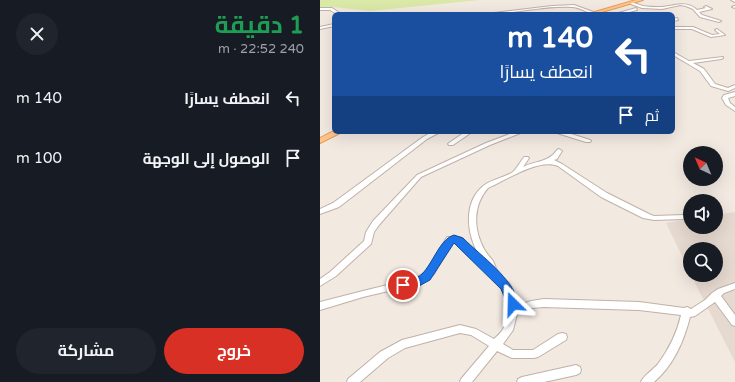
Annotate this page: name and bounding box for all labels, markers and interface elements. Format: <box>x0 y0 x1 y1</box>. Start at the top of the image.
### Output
text: 1 دقيقة <box>215 11 304 40</box>
button: close <box>16 13 58 55</box>
text: 140 m <box>507 21 593 55</box>
icon: left <box>607 28 659 80</box>
text: 240 m · 22:52 <box>218 41 304 57</box>
text: انعطف يسارًا <box>500 61 593 83</box>
icon: left <box>282 87 304 109</box>
text: 140 m <box>16 89 62 107</box>
text: انعطف يسارًا <box>184 90 270 108</box>
icon: arrive <box>615 104 637 126</box>
text: ثم <box>645 107 659 125</box>
north arrow <box>683 146 723 186</box>
map controls <box>683 146 723 282</box>
icon: arrive <box>282 147 304 169</box>
text: 100 m <box>16 149 62 167</box>
text: الوصول إلى الوجهة <box>143 150 270 168</box>
button: sound <box>683 194 723 234</box>
button: search <box>683 242 723 282</box>
pin <box>386 268 420 302</box>
icon: arrive <box>392 274 414 296</box>
position arrow <box>492 283 534 325</box>
button: مشاركة <box>16 328 156 374</box>
button: خروج <box>164 328 304 374</box>

